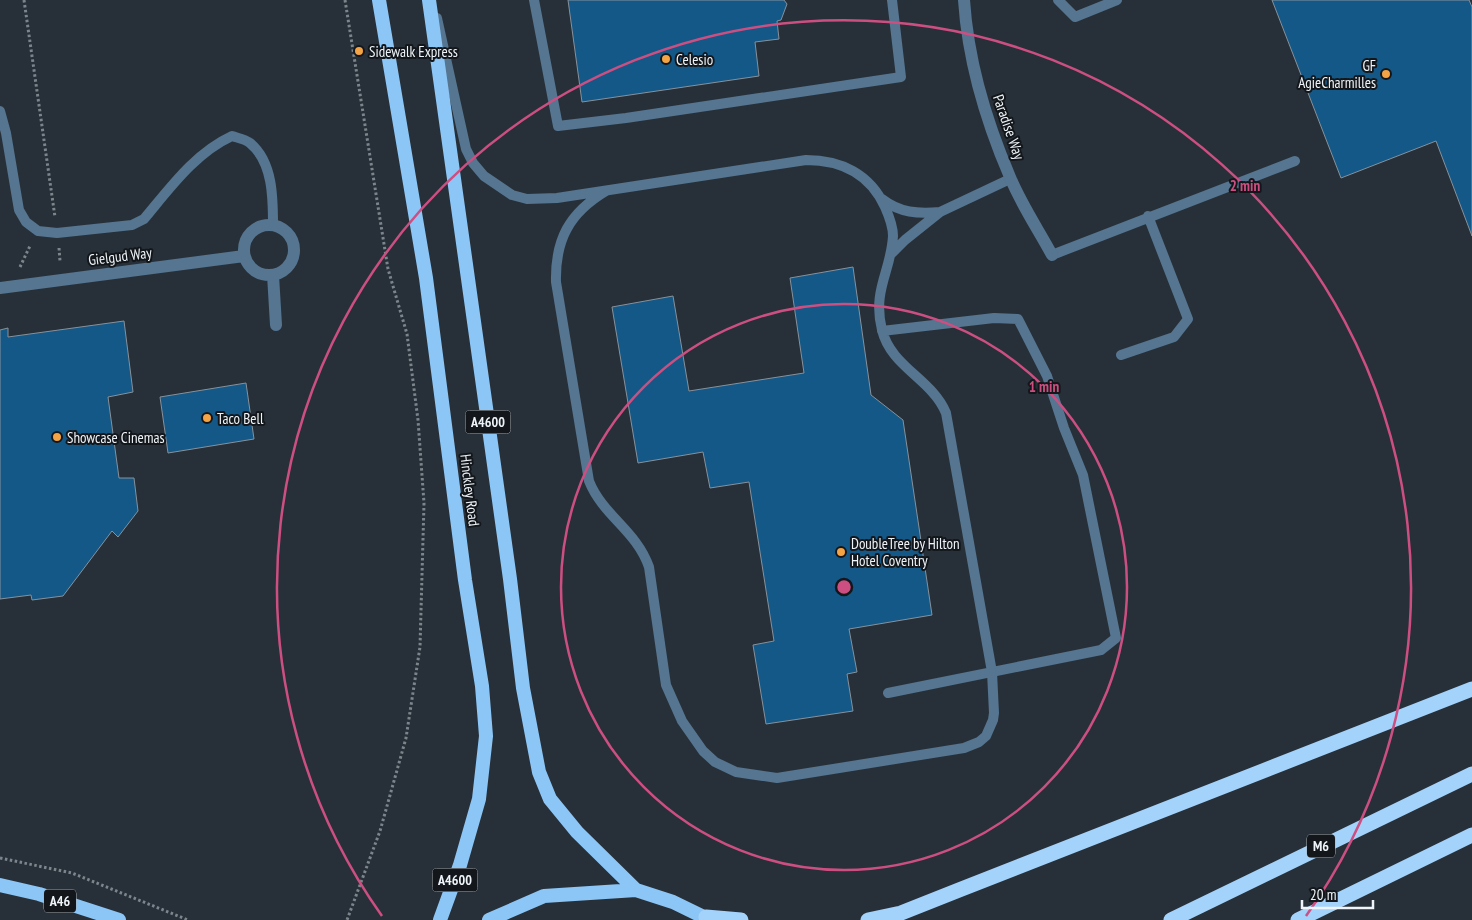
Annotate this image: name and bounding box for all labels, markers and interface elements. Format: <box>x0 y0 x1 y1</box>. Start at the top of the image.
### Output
place label: Sidewalk Express <box>369 42 458 61</box>
marker: Sidewalk Express <box>353 45 365 57</box>
place label: Celesio <box>676 50 713 69</box>
marker: Celesio <box>660 53 672 65</box>
place label: GF AgieCharmilles <box>1298 56 1376 92</box>
marker: GF AgieCharmilles <box>1380 68 1392 80</box>
street label: Paradise Way <box>989 92 1029 162</box>
text: 2 min <box>1230 176 1260 195</box>
street label: Gielgud Way <box>87 243 153 269</box>
text: 1 min <box>1029 377 1059 396</box>
place label: Taco Bell <box>217 409 264 428</box>
road number: A4600 <box>466 411 510 434</box>
marker: Taco Bell <box>201 412 213 424</box>
place label: Showcase Cinemas <box>67 428 165 447</box>
marker: Showcase Cinemas <box>51 431 63 443</box>
street label: Hinckley Road <box>456 453 484 527</box>
place label: DoubleTree by Hilton Hotel Coventry <box>851 534 960 570</box>
marker: DoubleTree by Hilton Hotel Coventry <box>835 546 847 558</box>
centre of rings <box>835 578 853 596</box>
road number: M6 <box>1307 834 1335 858</box>
road number: A4600 <box>432 868 478 892</box>
scale bar <box>1302 878 1373 910</box>
text: 20 m <box>1310 885 1336 904</box>
road number: A46 <box>44 889 76 912</box>

